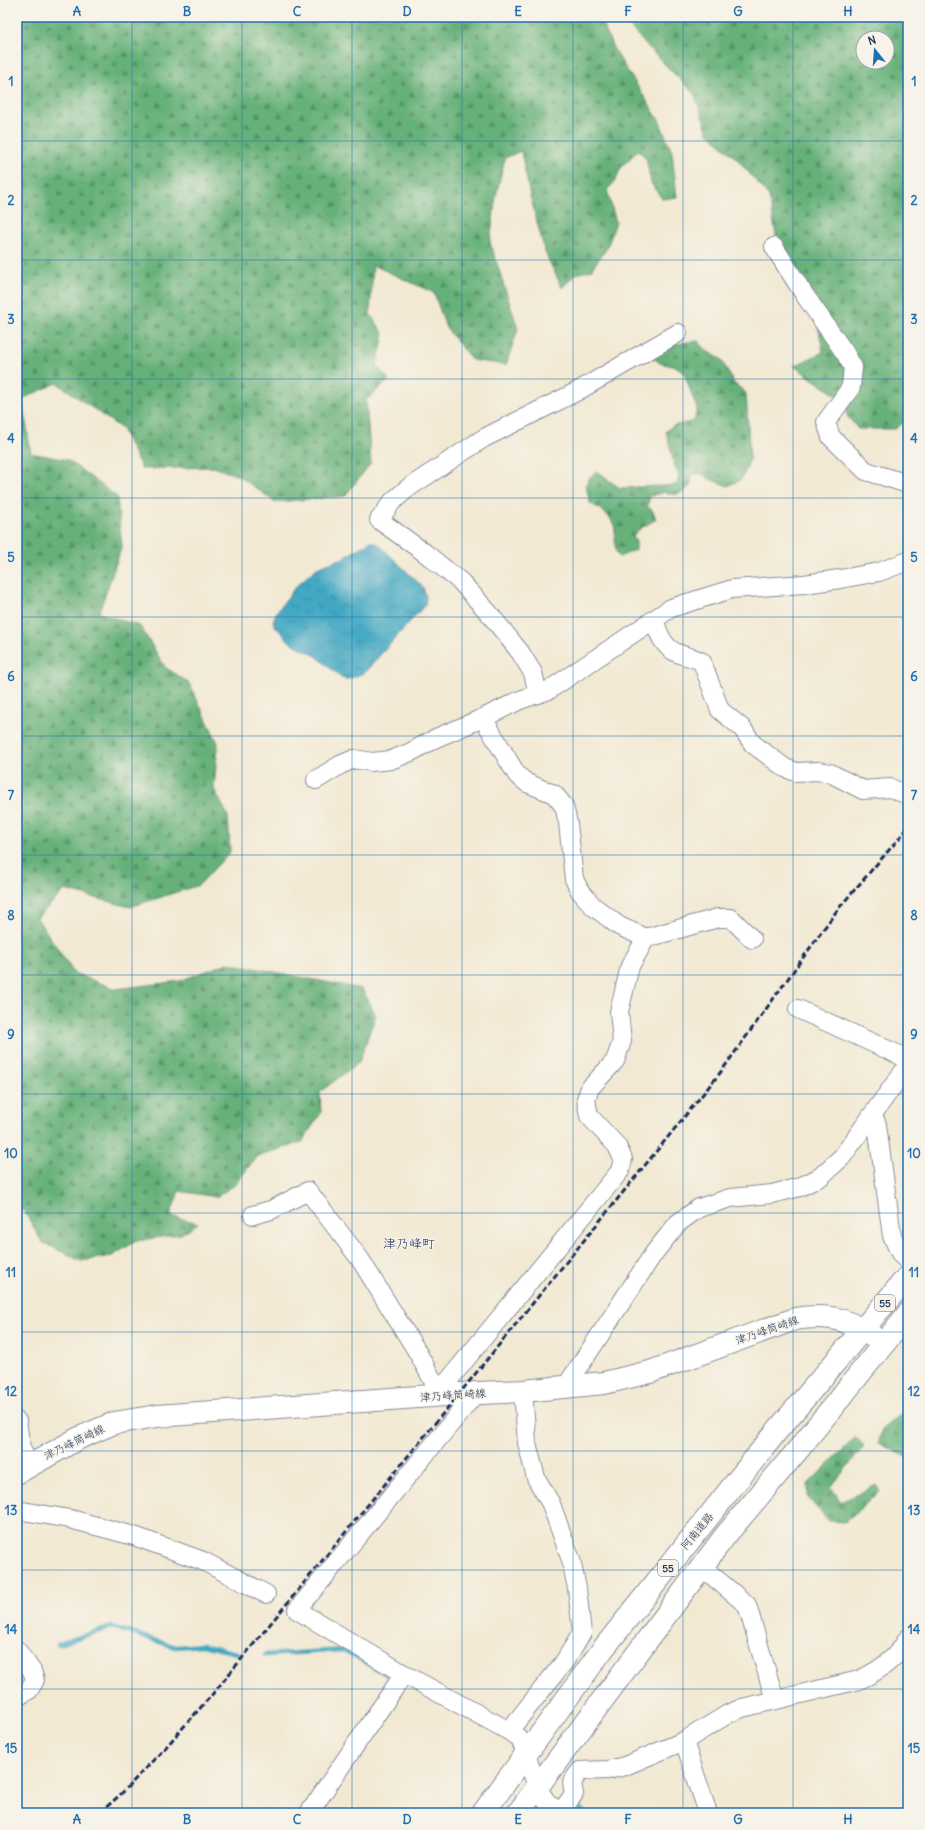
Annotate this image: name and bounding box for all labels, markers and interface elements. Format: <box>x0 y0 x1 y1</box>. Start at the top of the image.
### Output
text: A <box>73 3 82 20</box>
text: B <box>183 3 192 20</box>
text: C <box>293 3 302 20</box>
text: D <box>402 3 412 20</box>
text: E <box>514 3 522 20</box>
text: F <box>624 3 632 20</box>
text: G <box>733 3 743 20</box>
text: H <box>843 3 853 20</box>
north arrow <box>855 30 895 70</box>
text: N <box>866 33 878 48</box>
text: 1 <box>8 73 14 90</box>
text: 1 <box>911 73 917 90</box>
text: 2 <box>7 192 15 209</box>
text: 2 <box>910 192 918 209</box>
text: 3 <box>7 311 15 328</box>
text: 3 <box>910 311 918 328</box>
text: 4 <box>7 430 15 447</box>
text: 4 <box>910 430 918 447</box>
text: 5 <box>7 549 15 566</box>
text: 5 <box>910 549 918 566</box>
text: 6 <box>7 668 15 685</box>
text: 6 <box>910 668 918 685</box>
text: 7 <box>8 787 15 804</box>
text: 7 <box>911 787 918 804</box>
text: 8 <box>7 907 15 924</box>
text: 8 <box>910 907 918 924</box>
text: 9 <box>7 1026 15 1043</box>
text: 9 <box>910 1026 918 1043</box>
text: 10 <box>4 1145 18 1162</box>
text: 10 <box>907 1145 921 1162</box>
district label: 津乃峰町 <box>383 1235 435 1252</box>
text: 11 <box>6 1264 16 1281</box>
text: 11 <box>909 1264 919 1281</box>
road number: 55 <box>875 1295 895 1311</box>
street label: 津乃峰筒崎線 <box>734 1313 800 1347</box>
text: 12 <box>5 1383 17 1400</box>
text: 12 <box>908 1383 920 1400</box>
street label: 津乃峰筒崎線 <box>420 1386 486 1404</box>
street label: 津乃峰筒崎線 <box>41 1421 107 1463</box>
text: 13 <box>5 1502 17 1519</box>
text: 13 <box>908 1502 920 1519</box>
street label: 阿南道路 <box>678 1509 716 1553</box>
road number: 55 <box>658 1560 678 1576</box>
text: 14 <box>5 1621 18 1638</box>
text: 14 <box>908 1621 921 1638</box>
text: 15 <box>5 1740 18 1757</box>
text: 15 <box>908 1740 921 1757</box>
text: A <box>73 1811 82 1828</box>
text: B <box>183 1811 192 1828</box>
text: C <box>293 1811 302 1828</box>
text: D <box>402 1811 412 1828</box>
text: E <box>514 1811 522 1828</box>
text: F <box>624 1811 632 1828</box>
text: G <box>733 1811 743 1828</box>
text: H <box>843 1811 853 1828</box>

